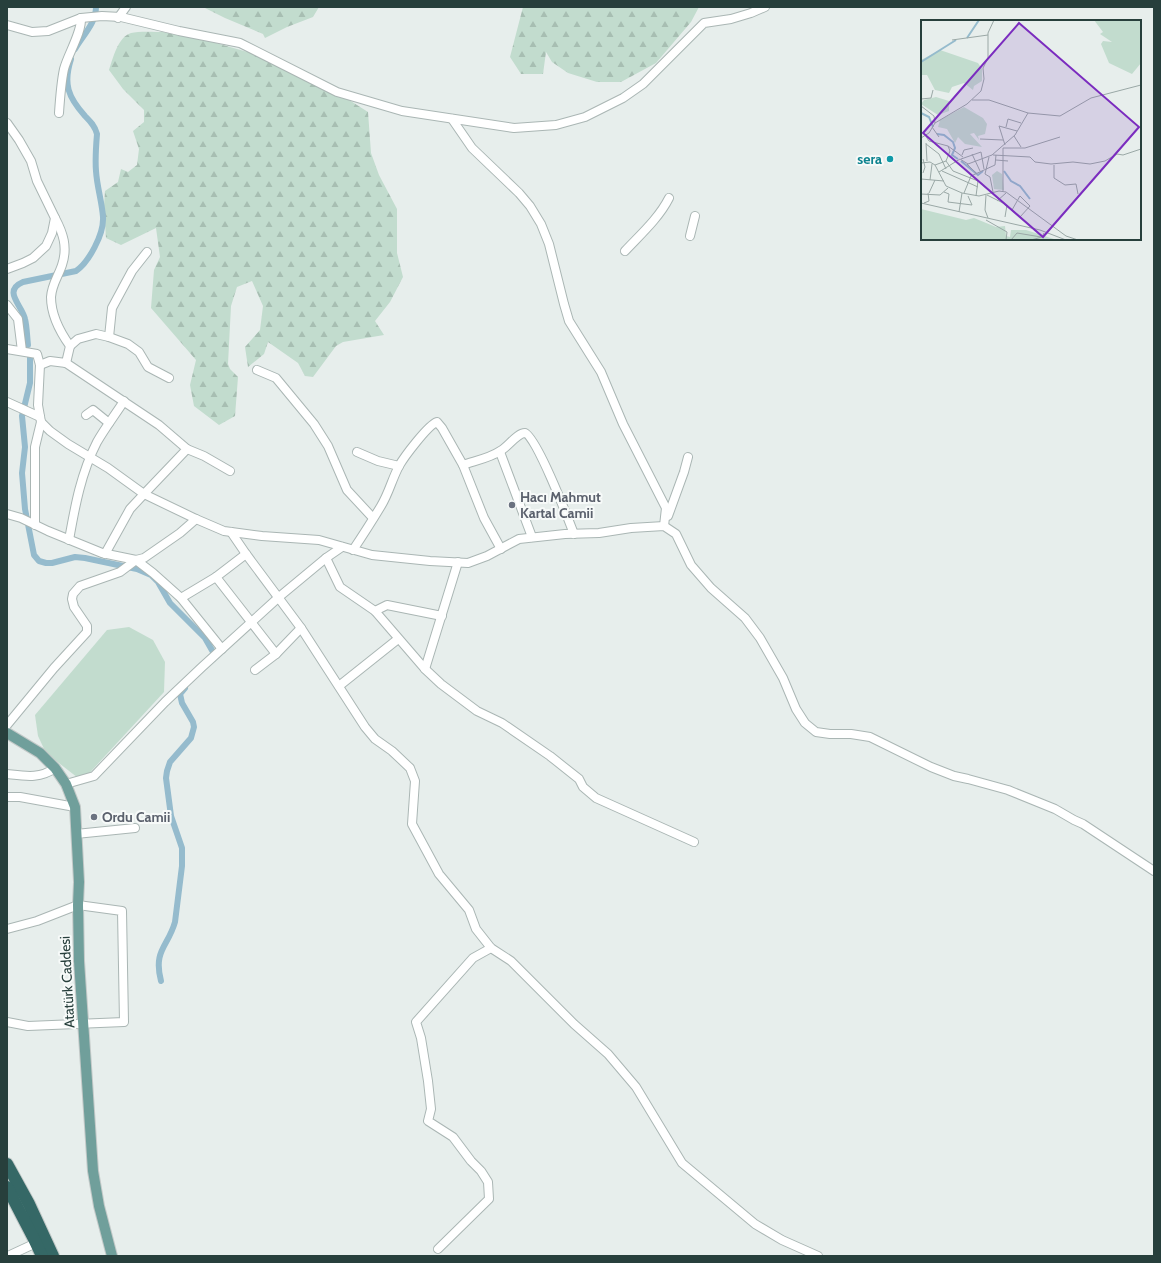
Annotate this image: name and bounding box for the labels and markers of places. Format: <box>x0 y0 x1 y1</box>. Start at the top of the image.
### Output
place label: sera <box>857 150 882 168</box>
marker: sera <box>885 154 895 164</box>
place label: Hacı Mahmut Kartal Camii <box>520 488 601 522</box>
marker: Hacı Mahmut Kartal Camii <box>507 500 517 510</box>
place label: Ordu Camii <box>102 808 170 826</box>
marker: Ordu Camii <box>89 812 99 822</box>

